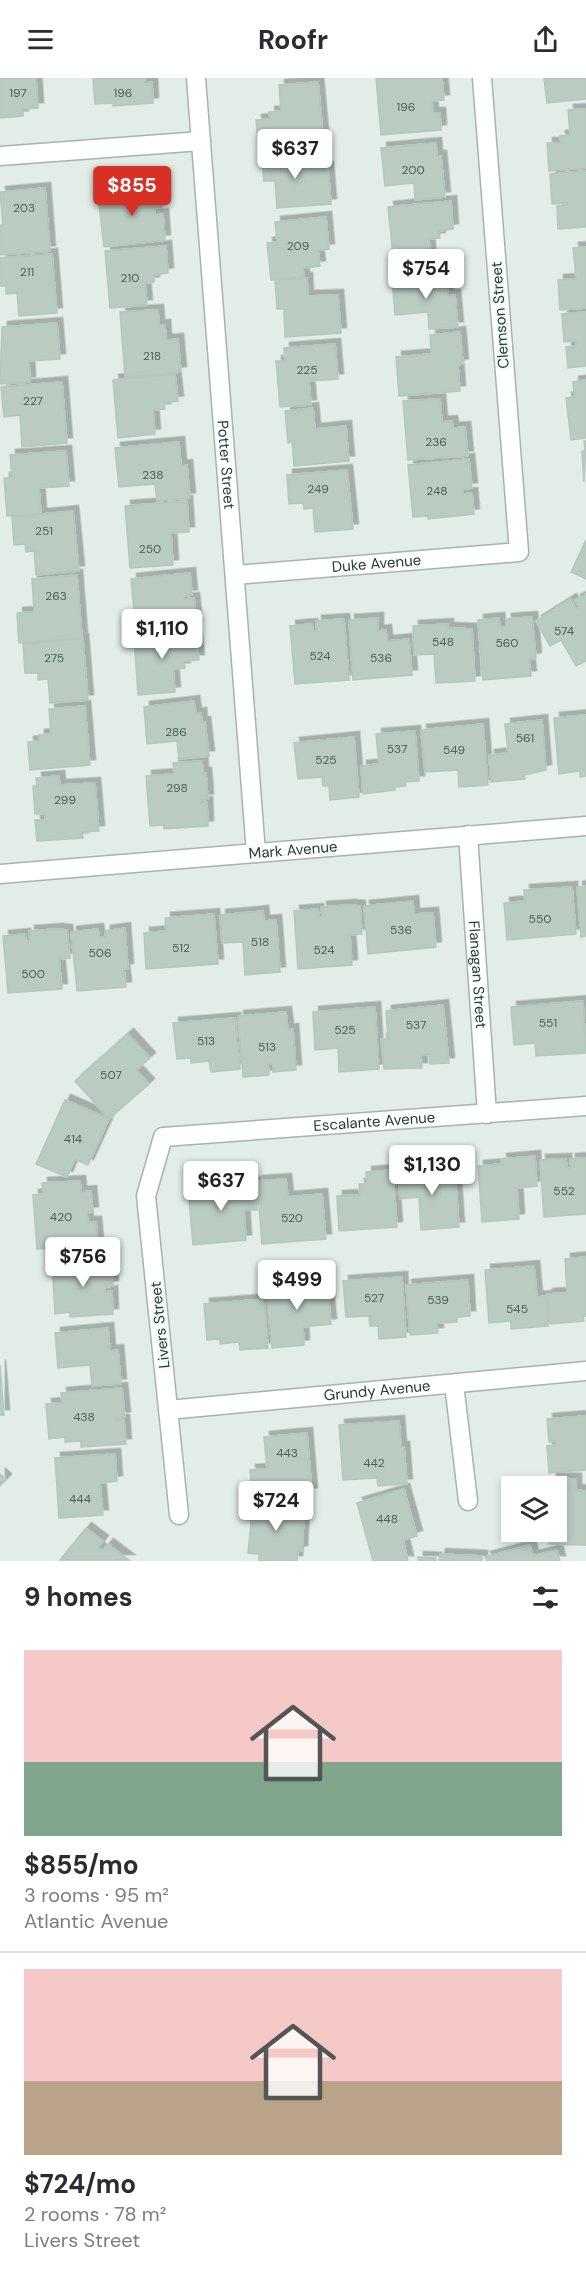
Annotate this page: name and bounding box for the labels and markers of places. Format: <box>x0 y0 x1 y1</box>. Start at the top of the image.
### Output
pin: $637 <box>259 129 331 180</box>
pin: $855 <box>96 166 168 217</box>
pin: $754 <box>390 249 462 300</box>
pin: $1,110 <box>113 609 211 660</box>
pin: $1,130 <box>383 1145 481 1196</box>
pin: $637 <box>185 1161 257 1212</box>
pin: $756 <box>47 1237 119 1288</box>
pin: $499 <box>261 1260 333 1311</box>
pin: $724 <box>240 1481 312 1532</box>

